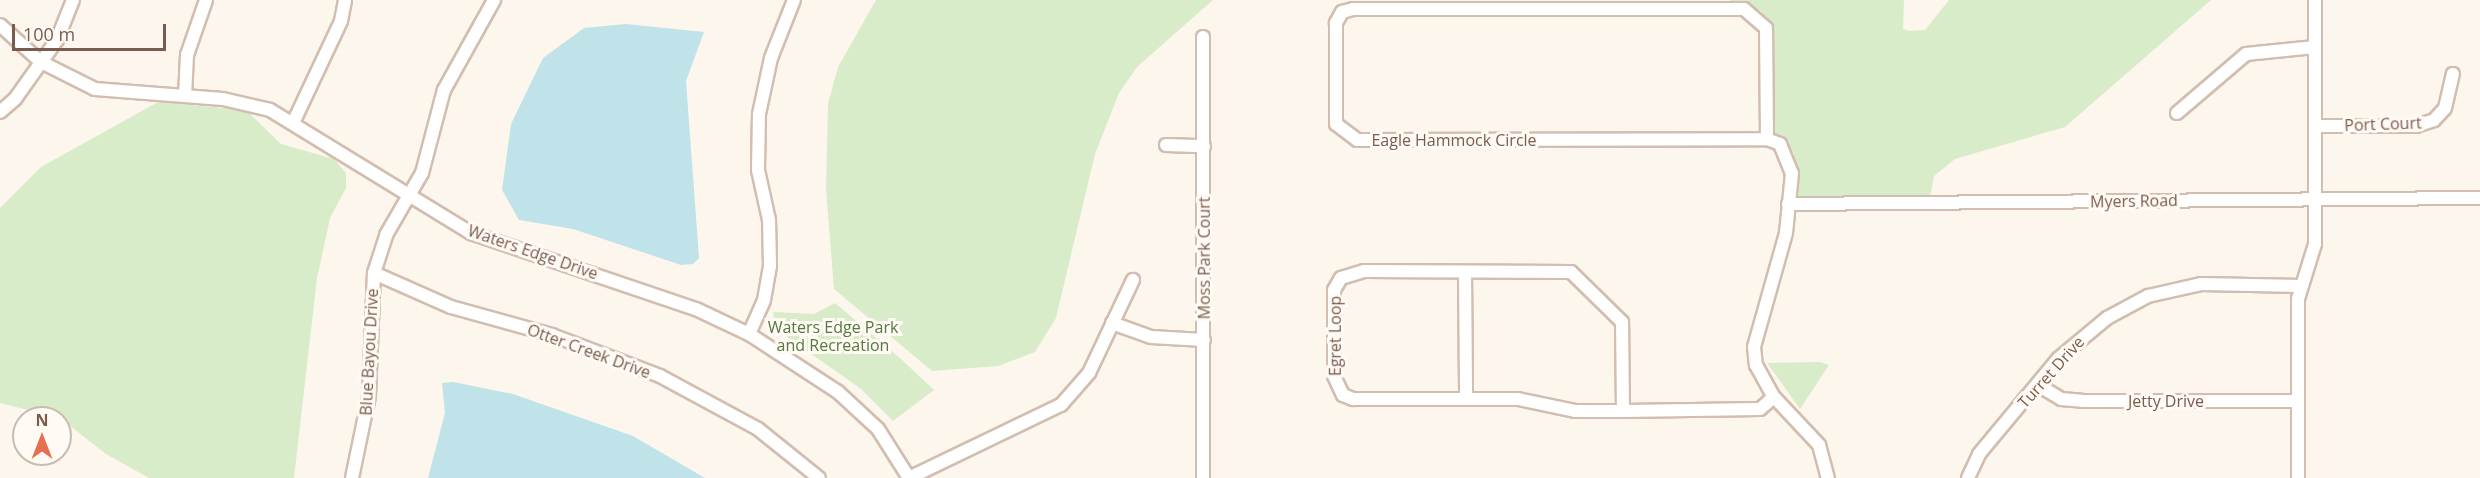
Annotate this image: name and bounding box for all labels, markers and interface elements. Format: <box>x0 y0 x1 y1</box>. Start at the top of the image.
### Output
scale bar <box>15 12 170 50</box>
text: 100 m <box>23 22 75 46</box>
street label: Port Court <box>2344 113 2422 135</box>
street label: Eagle Hammock Circle <box>1371 130 1537 150</box>
street label: Myers Road <box>2090 191 2178 211</box>
street label: Moss Park Court <box>1194 197 1214 319</box>
street label: Waters Edge Drive <box>465 221 601 283</box>
street label: Blue Bayou Drive <box>356 288 382 416</box>
street label: Egret Loop <box>1325 296 1345 376</box>
park label: Waters Edge Park and Recreation <box>768 317 898 355</box>
street label: Otter Creek Drive <box>525 320 653 382</box>
street label: Turret Drive <box>2014 332 2088 412</box>
street label: Jetty Drive <box>2128 391 2204 411</box>
north arrow <box>12 406 72 466</box>
text: N <box>35 409 49 431</box>

